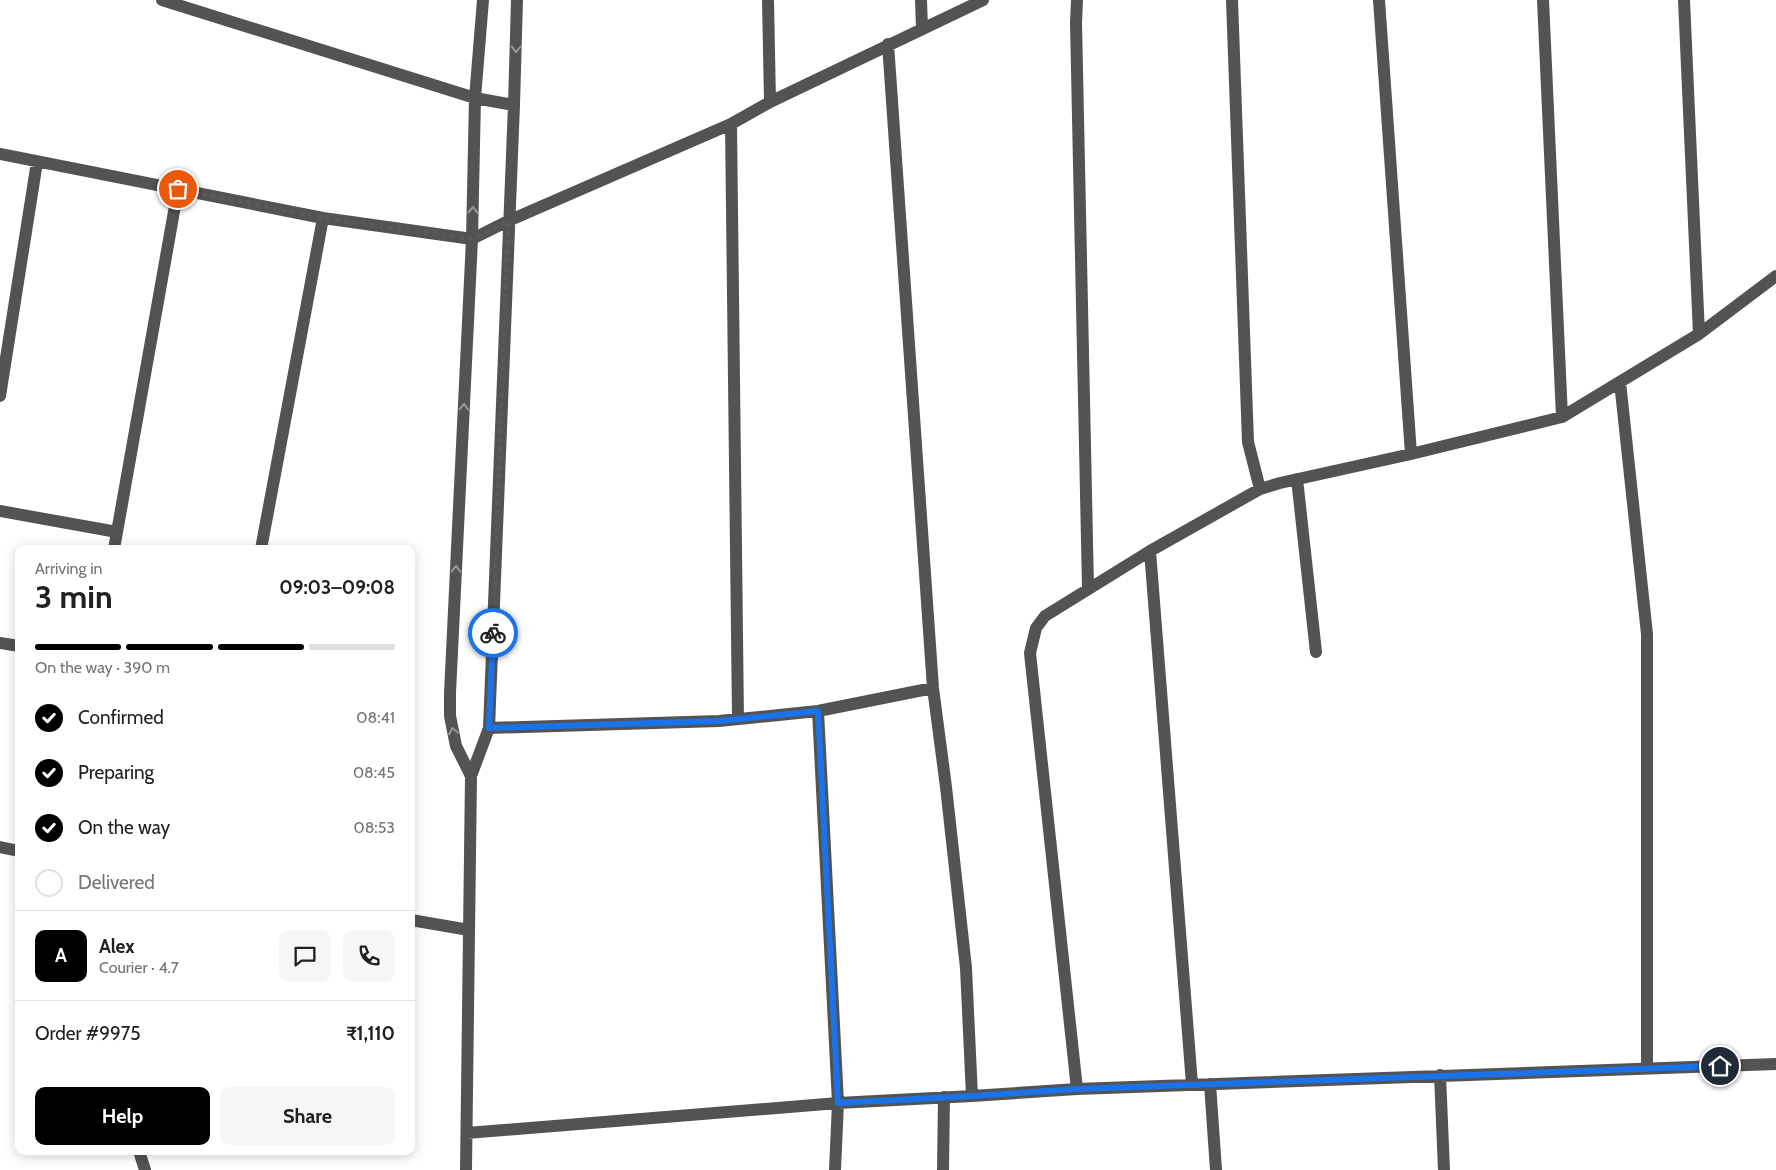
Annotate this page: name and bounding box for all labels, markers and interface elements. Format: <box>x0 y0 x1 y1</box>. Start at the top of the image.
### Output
one-way arrow <box>510 45 521 53</box>
pin <box>157 168 199 210</box>
icon: bag <box>164 175 192 203</box>
one-way arrow <box>468 205 478 213</box>
one-way arrow <box>459 403 469 410</box>
text: Arriving in <box>35 559 102 578</box>
one-way arrow <box>450 565 461 573</box>
text: 09:03–09:08 <box>279 576 395 599</box>
text: 3 min <box>35 577 113 616</box>
courier <box>468 608 518 658</box>
icon: bike <box>479 619 507 647</box>
text: On the way · 390 m <box>35 658 170 677</box>
icon: check <box>35 704 63 732</box>
text: Confirmed <box>78 706 164 729</box>
text: 08:41 <box>356 708 395 727</box>
one-way arrow <box>448 727 459 736</box>
icon: check <box>35 759 63 787</box>
text: Preparing <box>78 761 154 784</box>
text: 08:45 <box>353 763 395 782</box>
icon: check <box>35 814 63 842</box>
text: On the way <box>78 816 170 839</box>
text: 08:53 <box>353 818 395 837</box>
text: Delivered <box>78 871 155 894</box>
button: chat <box>279 930 331 982</box>
button: phone <box>343 930 395 982</box>
text: Alex <box>99 935 135 958</box>
text: A <box>55 944 67 967</box>
text: Courier · 4.7 <box>99 958 179 977</box>
text: Order #9975 <box>35 1022 141 1045</box>
text: ₹1,110 <box>346 1022 395 1045</box>
pin <box>1699 1045 1741 1087</box>
icon: home <box>1706 1052 1734 1080</box>
button: Help <box>35 1087 210 1145</box>
button: Share <box>220 1087 395 1145</box>

